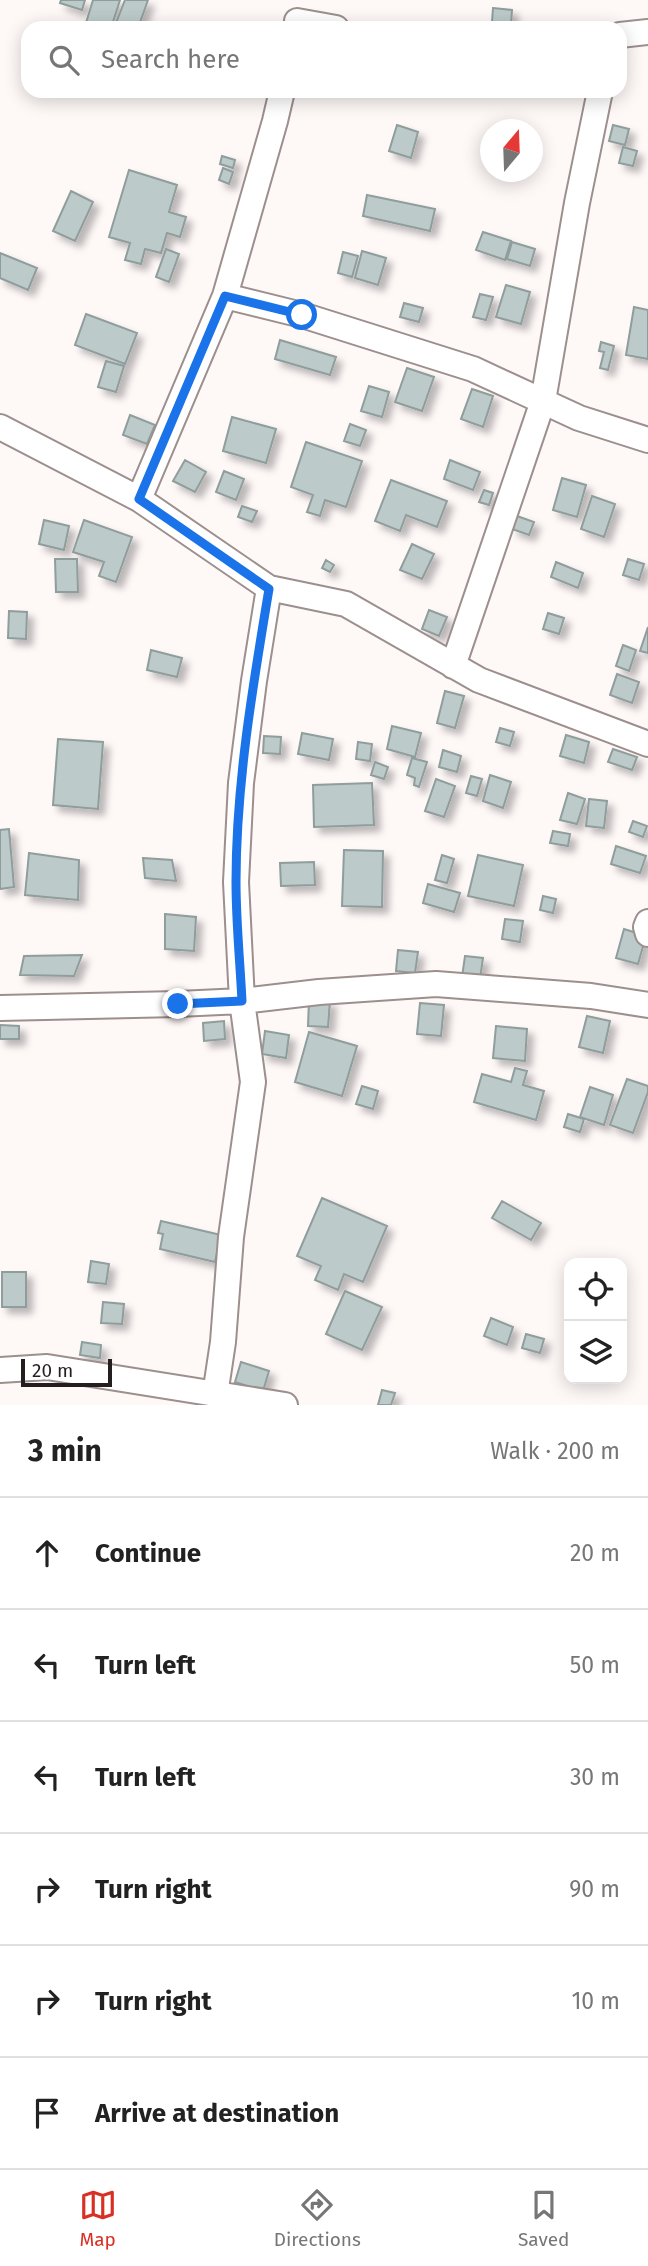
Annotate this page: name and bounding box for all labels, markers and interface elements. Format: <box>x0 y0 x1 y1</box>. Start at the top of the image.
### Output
search box <box>21 21 627 98</box>
icon: search <box>45 41 83 79</box>
text: Search here <box>101 44 240 75</box>
north arrow <box>480 119 543 182</box>
route start <box>286 299 317 330</box>
route end <box>162 988 193 1019</box>
map controls <box>564 1258 627 1384</box>
button: locate <box>564 1258 627 1321</box>
button: layers <box>564 1321 627 1384</box>
scale bar <box>21 1356 112 1388</box>
text: 20 m <box>32 1359 73 1382</box>
text: 3 min <box>28 1433 102 1469</box>
text: Walk · 200 m <box>490 1437 620 1465</box>
icon: ahead <box>28 1534 66 1572</box>
text: Continue <box>95 1538 201 1569</box>
text: 20 m <box>570 1539 620 1567</box>
icon: left <box>28 1646 66 1684</box>
text: Turn left <box>95 1650 196 1681</box>
text: 50 m <box>570 1651 620 1679</box>
icon: left <box>28 1758 66 1796</box>
text: Turn left <box>95 1762 196 1793</box>
text: 30 m <box>570 1763 620 1791</box>
icon: right <box>28 1870 66 1908</box>
text: Turn right <box>95 1874 212 1905</box>
text: 90 m <box>569 1875 620 1903</box>
icon: right <box>28 1982 66 2020</box>
text: Turn right <box>95 1986 212 2017</box>
text: 10 m <box>571 1987 620 2015</box>
icon: arrive <box>28 2094 66 2132</box>
text: Arrive at destination <box>95 2098 339 2129</box>
tab: Map <box>79 2186 117 2251</box>
tab: Directions <box>274 2186 361 2251</box>
tab: Saved <box>518 2186 569 2251</box>

